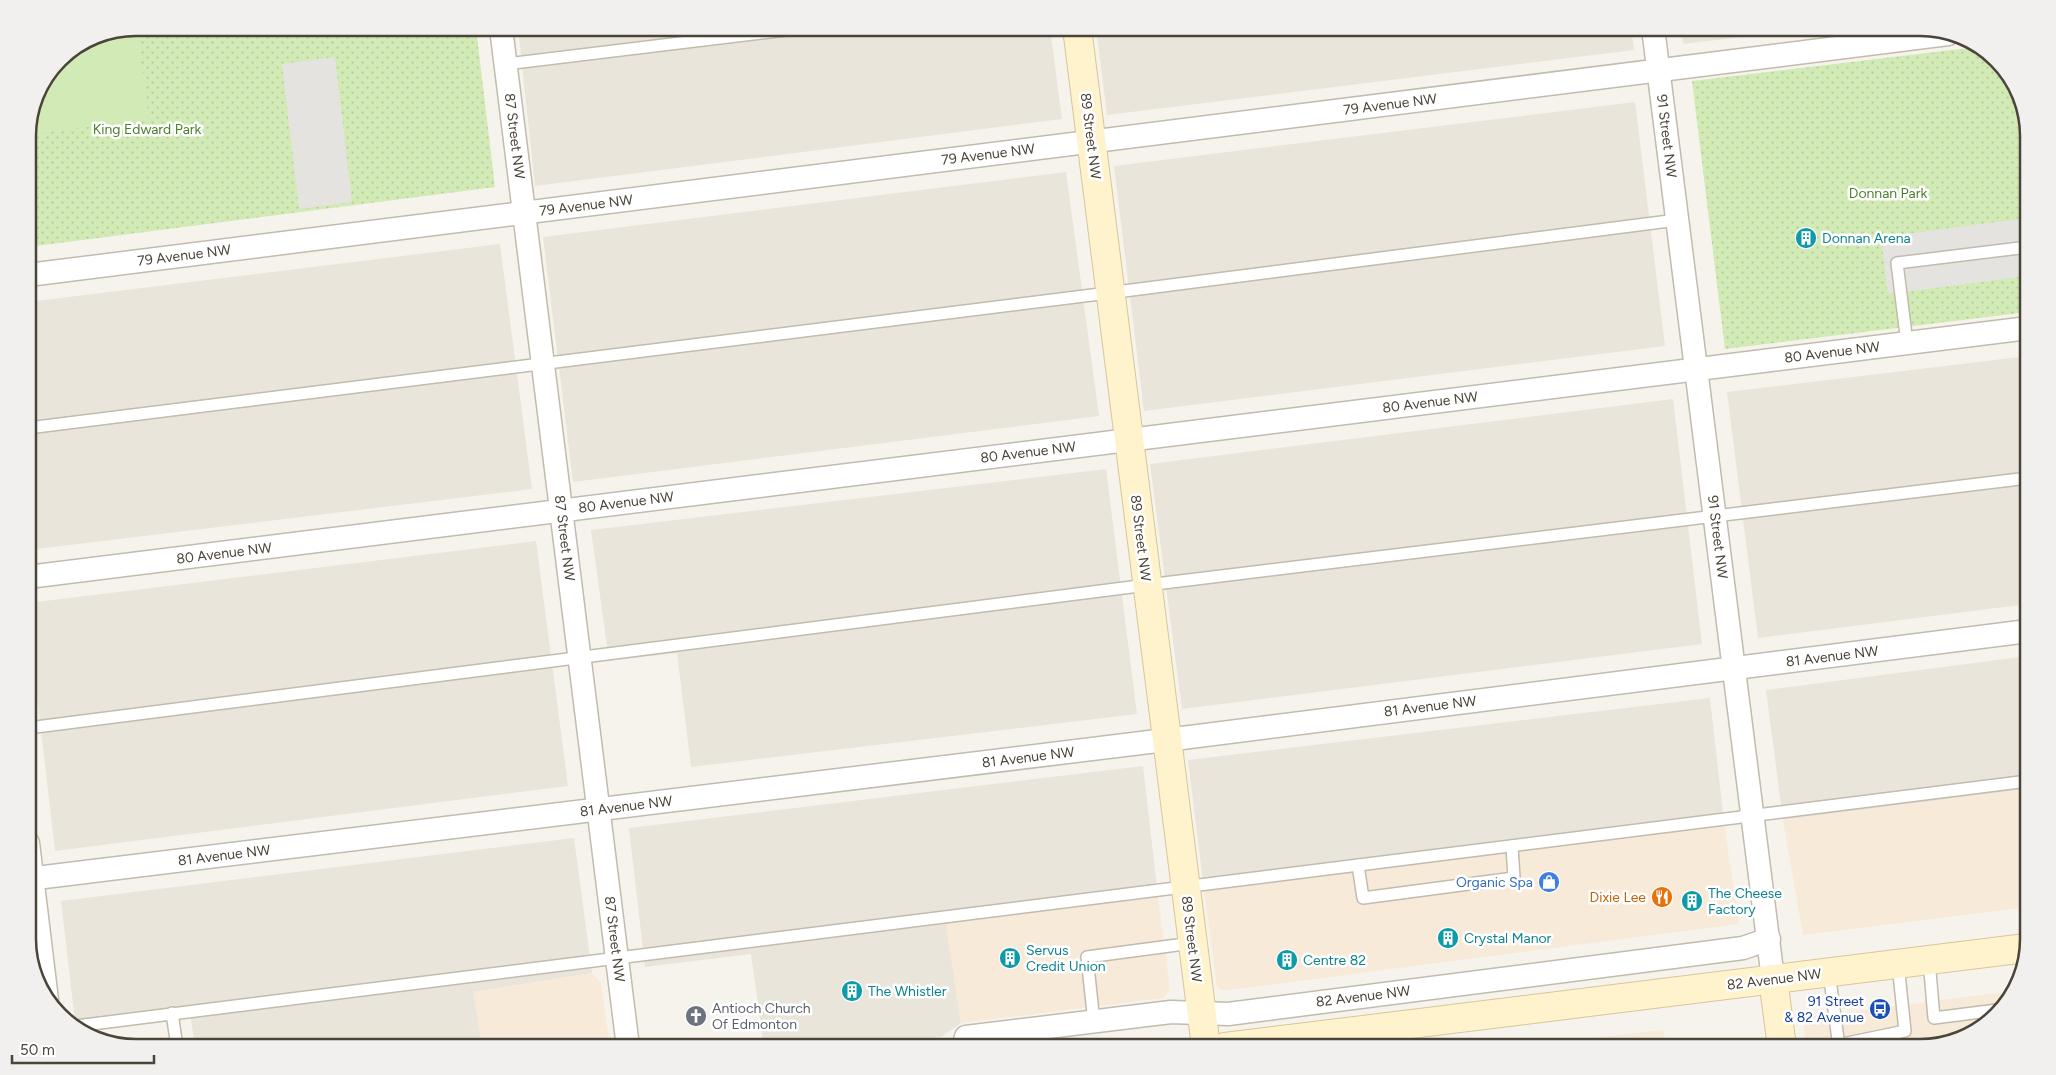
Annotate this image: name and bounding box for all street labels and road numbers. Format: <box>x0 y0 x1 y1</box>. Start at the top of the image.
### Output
street label: 79 Avenue NW <box>1342 90 1438 119</box>
street label: 87 Street NW <box>501 92 528 181</box>
street label: 89 Street NW <box>1077 92 1104 181</box>
street label: 91 Street NW <box>1653 93 1680 179</box>
street label: 79 Avenue NW <box>940 140 1036 169</box>
street label: 79 Avenue NW <box>538 191 634 220</box>
street label: 79 Avenue NW <box>136 241 232 270</box>
street label: 80 Avenue NW <box>1783 338 1881 367</box>
street label: 80 Avenue NW <box>1381 388 1479 417</box>
street label: 80 Avenue NW <box>979 438 1077 467</box>
street label: 80 Avenue NW <box>577 488 675 517</box>
street label: 87 Street NW <box>551 494 578 583</box>
street label: 89 Street NW <box>1127 494 1154 583</box>
street label: 91 Street NW <box>1704 494 1731 580</box>
street label: 80 Avenue NW <box>175 539 273 568</box>
street label: 81 Avenue NW <box>1785 642 1880 671</box>
street label: 81 Avenue NW <box>1383 692 1478 721</box>
street label: 81 Avenue NW <box>981 743 1076 772</box>
street label: 81 Avenue NW <box>579 792 674 821</box>
street label: 81 Avenue NW <box>177 841 272 870</box>
street label: 87 Street NW <box>601 895 628 984</box>
street label: 89 Street NW <box>1178 895 1205 984</box>
street label: 82 Avenue NW <box>1726 965 1823 994</box>
street label: 82 Avenue NW <box>1315 982 1412 1011</box>

